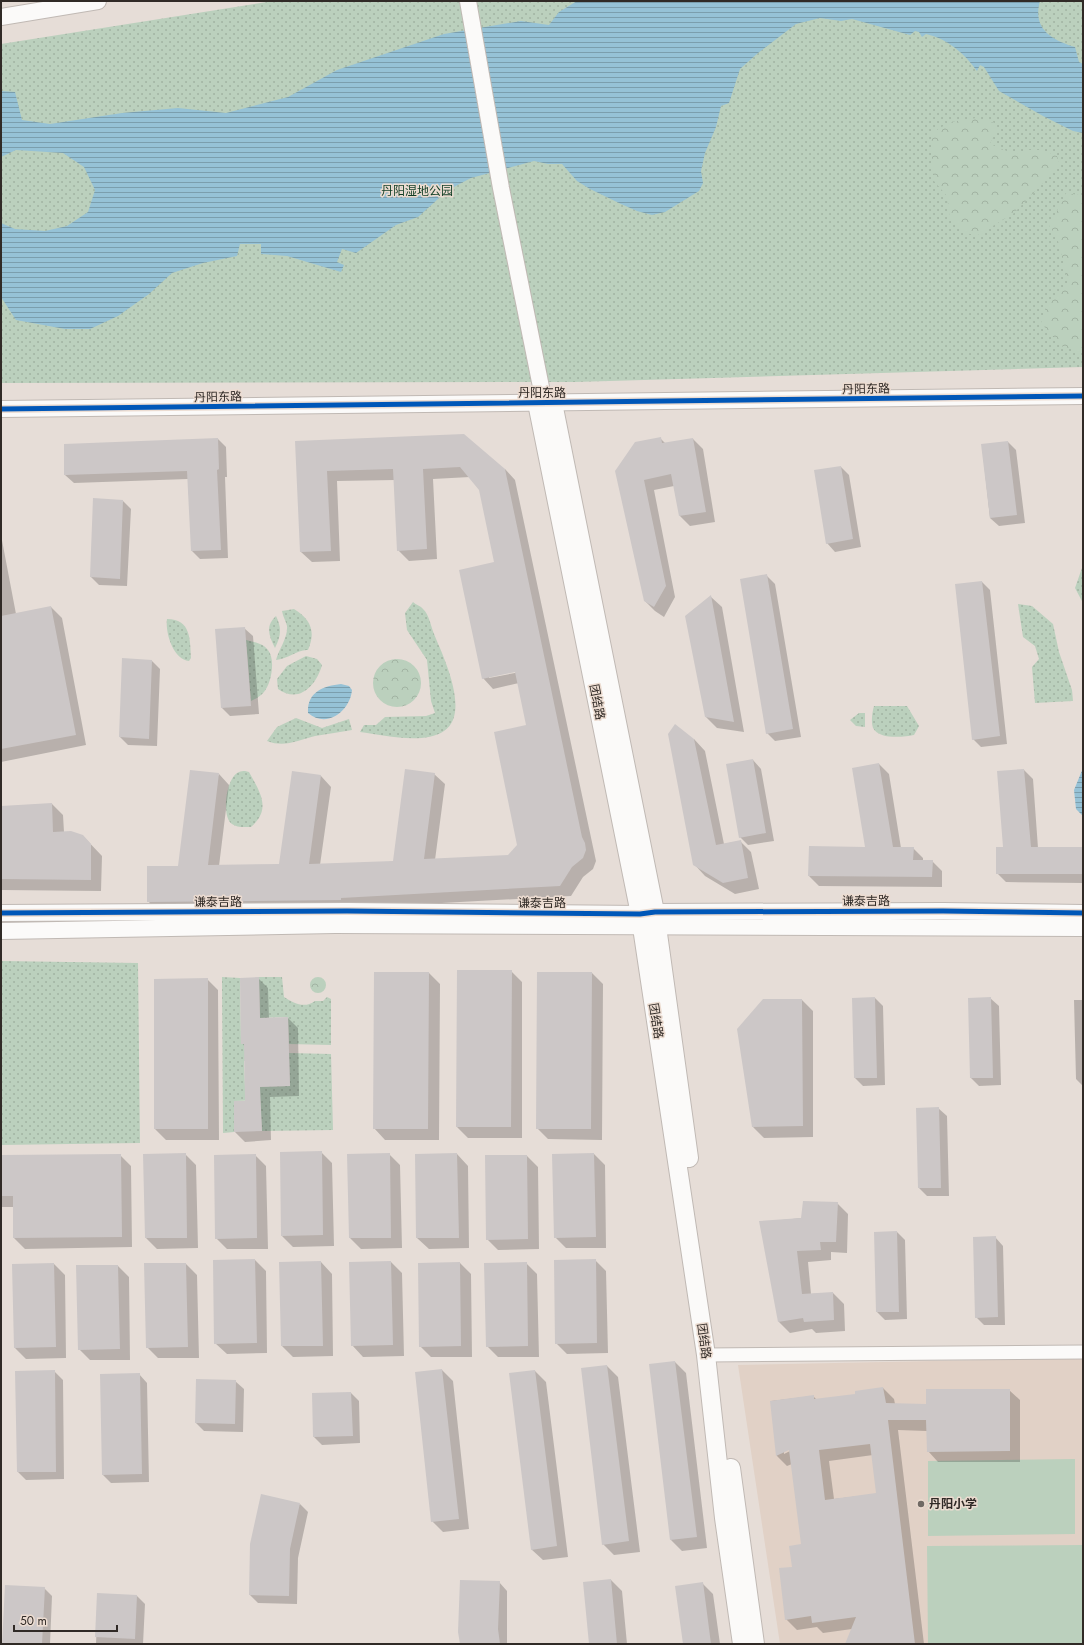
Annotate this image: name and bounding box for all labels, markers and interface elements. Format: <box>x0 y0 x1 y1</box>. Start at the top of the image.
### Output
park label: 丹阳湿地公园 <box>381 182 453 200</box>
street label: 丹阳东路 <box>842 380 890 398</box>
street label: 丹阳东路 <box>518 384 566 402</box>
street label: 丹阳东路 <box>194 388 242 406</box>
street label: 团结路 <box>585 683 609 721</box>
street label: 谦泰吉路 <box>842 892 890 910</box>
street label: 谦泰吉路 <box>194 893 242 911</box>
street label: 谦泰吉路 <box>518 894 566 912</box>
street label: 团结路 <box>644 1002 668 1040</box>
street label: 团结路 <box>693 1322 715 1360</box>
place label: 丹阳小学 <box>929 1495 977 1513</box>
marker: 丹阳小学 <box>916 1499 926 1509</box>
scale bar <box>14 1607 117 1633</box>
text: 50 m <box>20 1612 47 1630</box>

